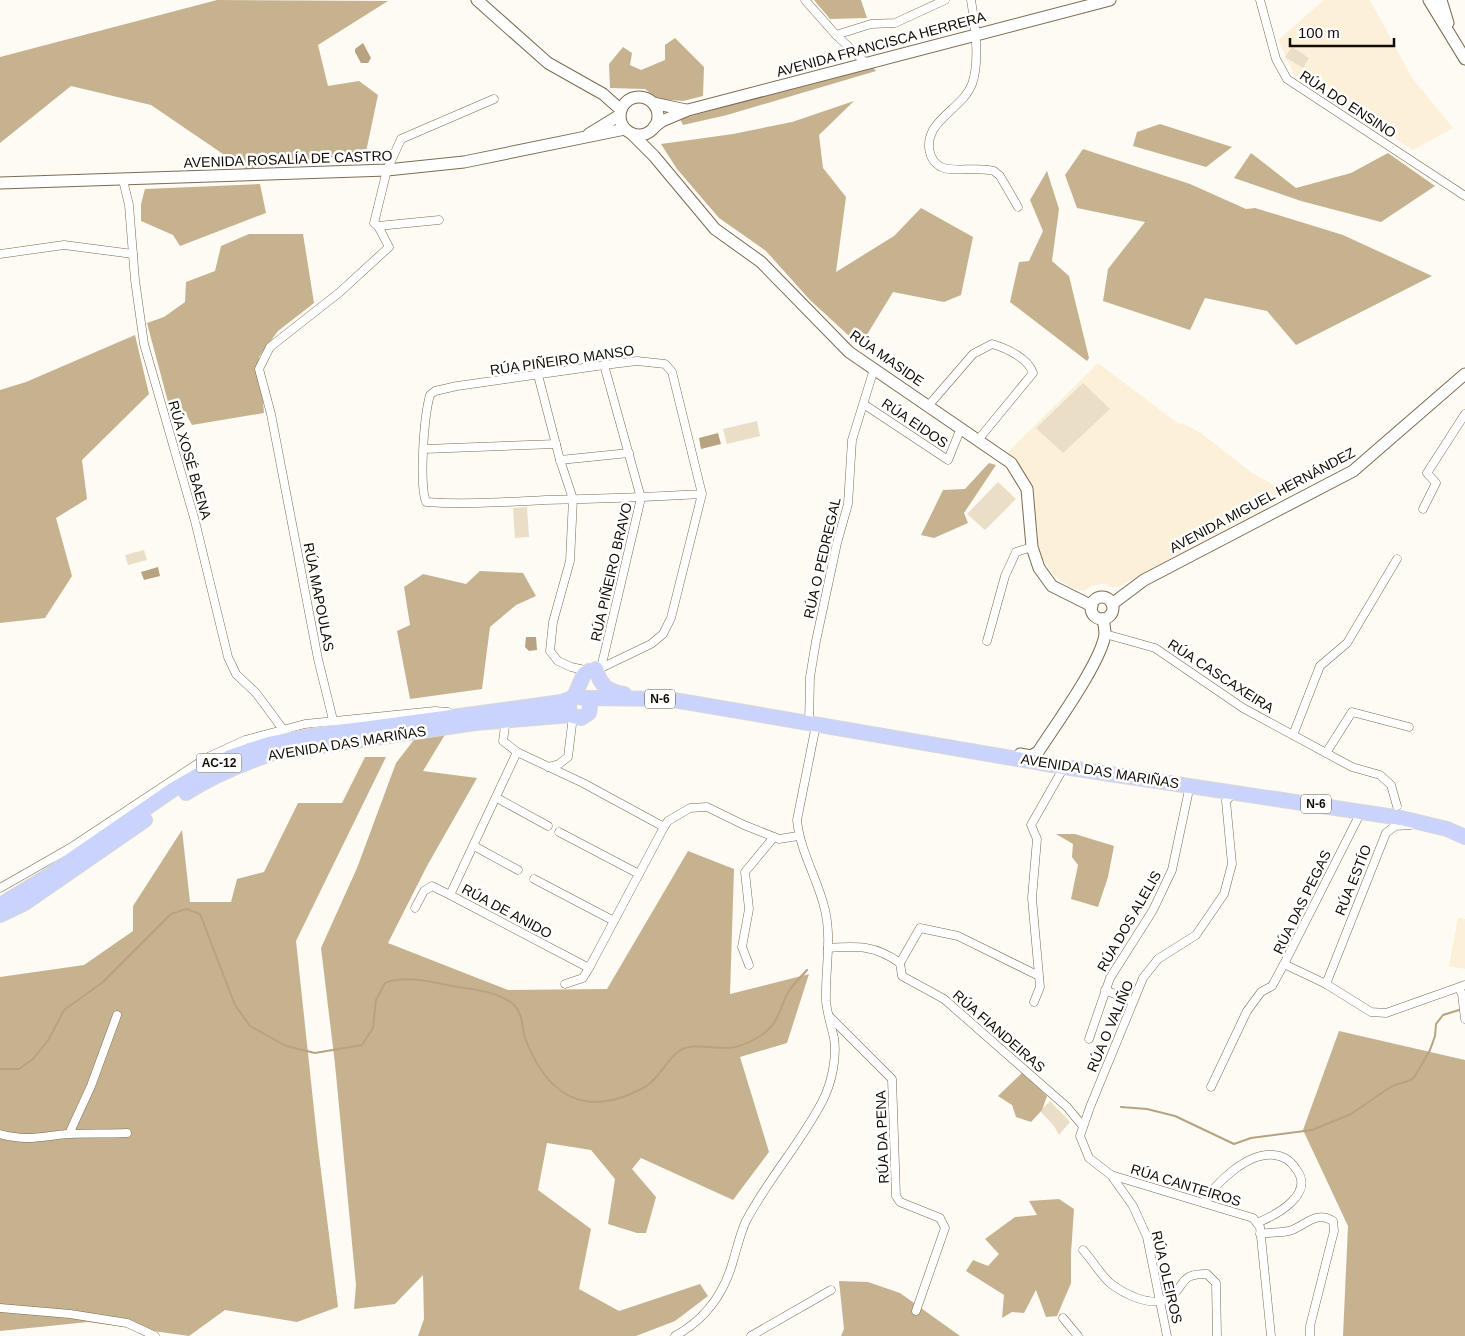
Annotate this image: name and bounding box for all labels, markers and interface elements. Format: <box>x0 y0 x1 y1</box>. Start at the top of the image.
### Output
street label: AVENIDA FRANCISCA HERRERA <box>775 8 988 80</box>
scale bar <box>1290 15 1394 47</box>
text: 100 m <box>1298 24 1340 41</box>
street label: RÚA DO ENSINO <box>1297 67 1399 141</box>
street label: AVENIDA ROSALÍA DE CASTRO <box>183 147 393 171</box>
street label: RÚA MASIDE <box>847 327 927 389</box>
street label: RÚA PIÑEIRO MANSO <box>489 342 635 378</box>
street label: RÚA EIDOS <box>879 395 951 451</box>
street label: RÚA XOSÉ BAENA <box>165 399 215 522</box>
street label: AVENIDA MIGUEL HERNÁNDEZ <box>1167 444 1358 556</box>
street label: RÚA O PEDREGAL <box>800 496 844 620</box>
street label: RÚA PIÑEIRO BRAVO <box>587 501 635 643</box>
street label: RÚA MAPOULAS <box>301 541 337 653</box>
street label: RÚA CASCAXEIRA <box>1165 636 1277 717</box>
road number: N-6 <box>645 690 675 709</box>
street label: AVENIDA DAS MARIÑAS <box>267 723 427 763</box>
street label: AVENIDA DAS MARIÑAS <box>1020 751 1180 791</box>
road number: AC-12 <box>196 754 242 772</box>
road number: N-6 <box>1301 794 1331 814</box>
street label: RÚA ESTÍO <box>1332 842 1374 918</box>
street label: RÚA DAS PEGAS <box>1270 847 1334 957</box>
street label: RÚA DOS ALELIS <box>1094 868 1164 974</box>
street label: RÚA DE ANIDO <box>459 881 555 941</box>
street label: RÚA O VALIÑO <box>1084 978 1137 1074</box>
street label: RÚA FIANDEIRAS <box>950 987 1048 1075</box>
street label: RÚA DA PENA <box>872 1089 892 1184</box>
street label: RÚA CANTEIROS <box>1129 1161 1243 1209</box>
street label: RÚA OLEIROS <box>1149 1229 1185 1325</box>

